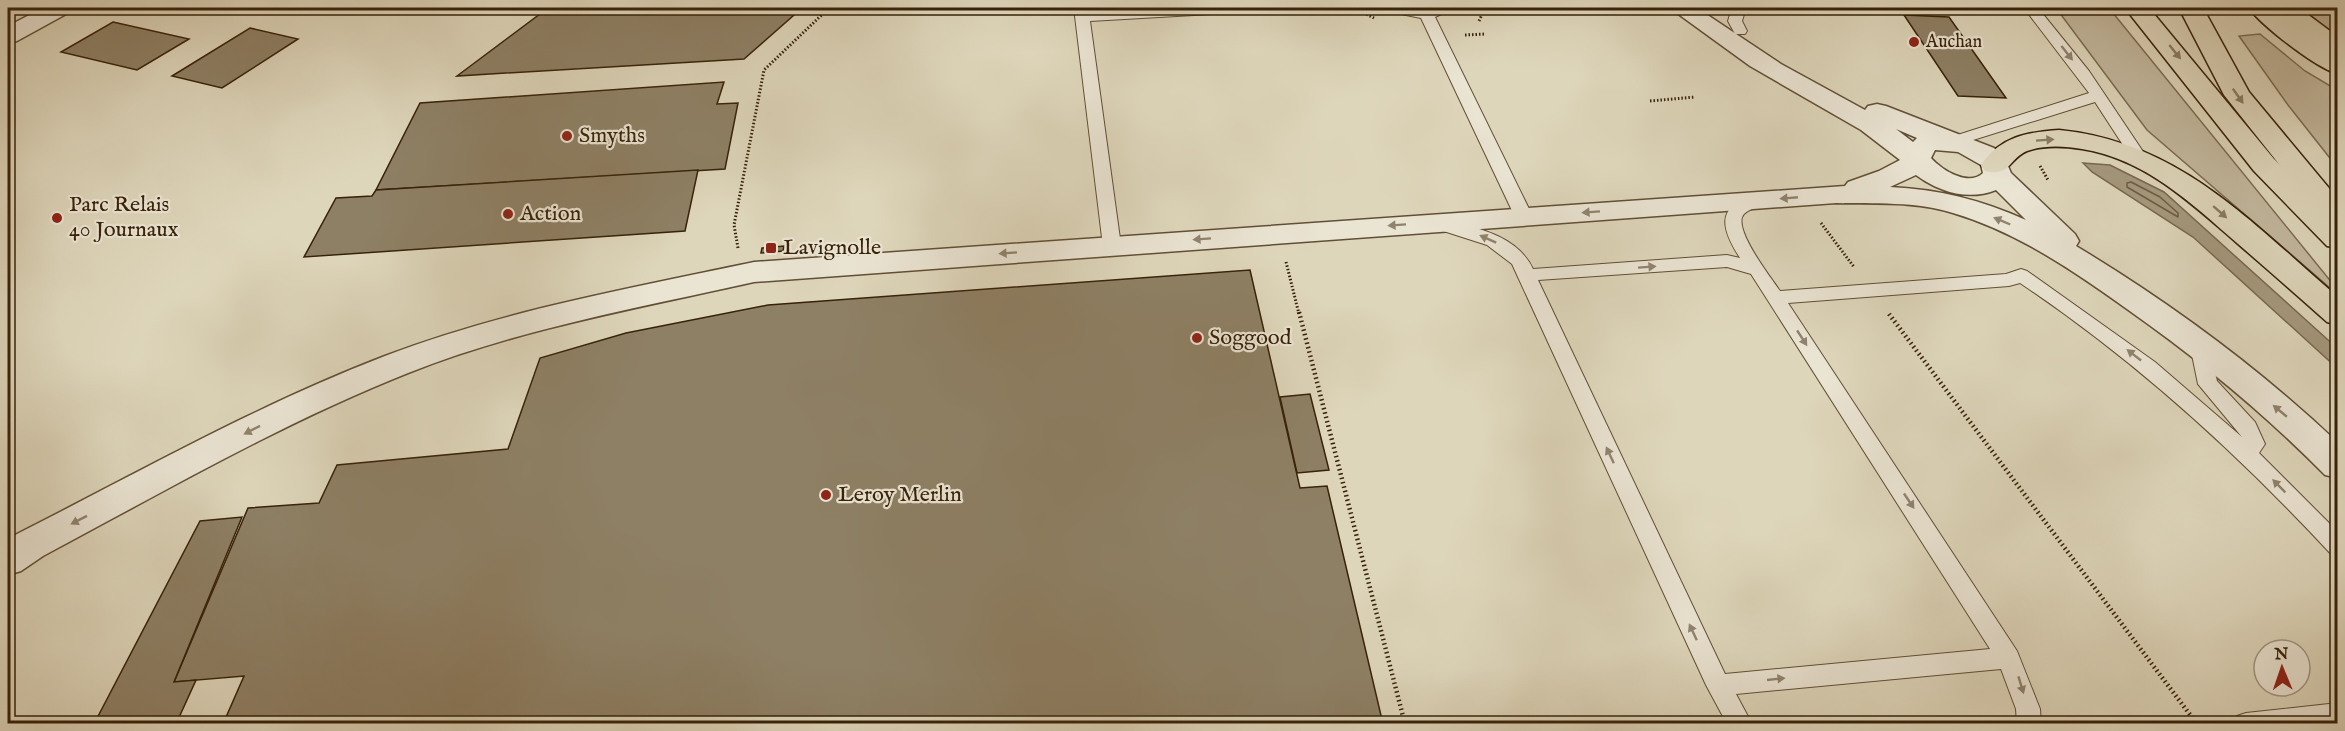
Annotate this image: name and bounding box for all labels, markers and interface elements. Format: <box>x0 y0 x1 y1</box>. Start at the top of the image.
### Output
place label: Auchan <box>1925 31 1983 54</box>
marker: Auchan <box>1907 35 1921 49</box>
one-way arrow <box>2168 44 2181 60</box>
one-way arrow <box>2061 46 2073 61</box>
one-way arrow <box>2232 87 2244 103</box>
place label: Smyths <box>579 122 645 150</box>
marker: Smyths <box>560 129 574 143</box>
one-way arrow <box>2036 136 2055 145</box>
place label: Parc Relais 40 Journaux <box>69 191 179 244</box>
one-way arrow <box>1780 193 1799 203</box>
place label: Action <box>519 200 581 228</box>
one-way arrow <box>2212 205 2227 218</box>
marker: Action <box>501 207 515 221</box>
one-way arrow <box>1582 207 1601 216</box>
marker: Parc Relais 40 Journaux <box>50 211 64 225</box>
one-way arrow <box>1993 216 2010 225</box>
one-way arrow <box>1387 221 1406 230</box>
place label: Lavignolle <box>783 234 881 262</box>
one-way arrow <box>1479 234 1497 244</box>
one-way arrow <box>1193 235 1212 244</box>
marker: Lavignolle <box>764 241 778 255</box>
one-way arrow <box>998 249 1017 258</box>
one-way arrow <box>1638 262 1657 271</box>
place label: Soggood <box>1209 324 1292 352</box>
one-way arrow <box>1796 330 1807 346</box>
marker: Soggood <box>1190 331 1204 345</box>
one-way arrow <box>2127 350 2142 362</box>
one-way arrow <box>2273 405 2288 418</box>
one-way arrow <box>243 425 260 435</box>
one-way arrow <box>1605 446 1615 464</box>
one-way arrow <box>2272 480 2286 494</box>
place label: Leroy Merlin <box>838 481 962 509</box>
marker: Leroy Merlin <box>819 488 833 502</box>
one-way arrow <box>1903 493 1914 509</box>
one-way arrow <box>70 515 87 524</box>
one-way arrow <box>1688 624 1697 641</box>
north arrow <box>2252 638 2312 698</box>
text: N <box>2273 645 2289 665</box>
one-way arrow <box>1766 674 1785 684</box>
one-way arrow <box>2016 676 2026 694</box>

